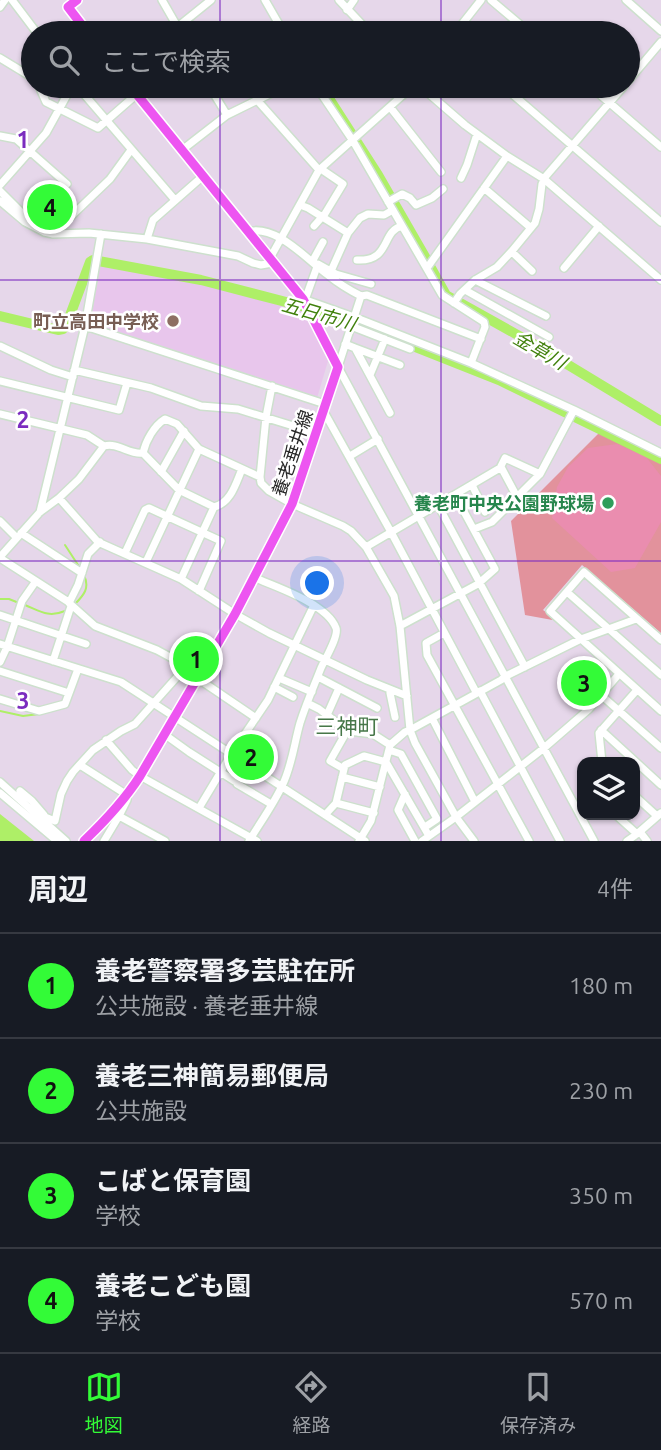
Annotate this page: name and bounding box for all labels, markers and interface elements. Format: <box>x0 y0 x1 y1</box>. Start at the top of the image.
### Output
search box <box>21 21 640 98</box>
icon: search <box>45 41 83 79</box>
text: ここで検索 <box>101 47 231 76</box>
text: 1 <box>17 127 29 152</box>
pin: 4 <box>27 181 73 233</box>
water label: 五日市川 <box>279 293 360 336</box>
place label: 町立高田中学校 <box>33 311 159 331</box>
marker: 町立高田中学校 <box>165 313 181 329</box>
water label: 金草川 <box>510 326 572 375</box>
text: 2 <box>17 407 29 432</box>
street label: 養老垂井線 <box>268 407 316 499</box>
place label: 養老町中央公園野球場 <box>414 493 594 513</box>
marker: 養老町中央公園野球場 <box>600 495 616 511</box>
your location <box>300 566 334 600</box>
pin: 1 <box>173 633 219 685</box>
pin: 3 <box>561 657 607 709</box>
text: 3 <box>17 688 29 713</box>
district label: 三神町 <box>316 714 379 738</box>
pin: 2 <box>228 731 274 783</box>
map controls <box>577 757 640 820</box>
button: layers <box>577 757 640 820</box>
text: 周辺 <box>28 872 88 906</box>
text: 4件 <box>597 876 633 901</box>
text: 養老警察署多芸駐在所 <box>95 956 355 985</box>
text: 1 <box>45 973 57 998</box>
text: 180 m <box>569 973 633 998</box>
text: 公共施設 · 養老垂井線 <box>95 993 318 1018</box>
text: 養老三神簡易郵便局 <box>95 1061 329 1090</box>
text: 2 <box>45 1078 57 1103</box>
text: 230 m <box>569 1078 633 1103</box>
text: 公共施設 <box>95 1098 187 1123</box>
text: こばと保育園 <box>95 1166 251 1195</box>
text: 3 <box>45 1183 57 1208</box>
text: 350 m <box>569 1183 633 1208</box>
text: 学校 <box>95 1203 141 1228</box>
text: 養老こども園 <box>95 1271 251 1300</box>
text: 4 <box>45 1288 57 1313</box>
text: 570 m <box>569 1288 633 1313</box>
text: 学校 <box>95 1308 141 1333</box>
tab: 地図 <box>85 1368 123 1437</box>
tab: 経路 <box>292 1368 330 1437</box>
tab: 保存済み <box>500 1368 576 1437</box>

